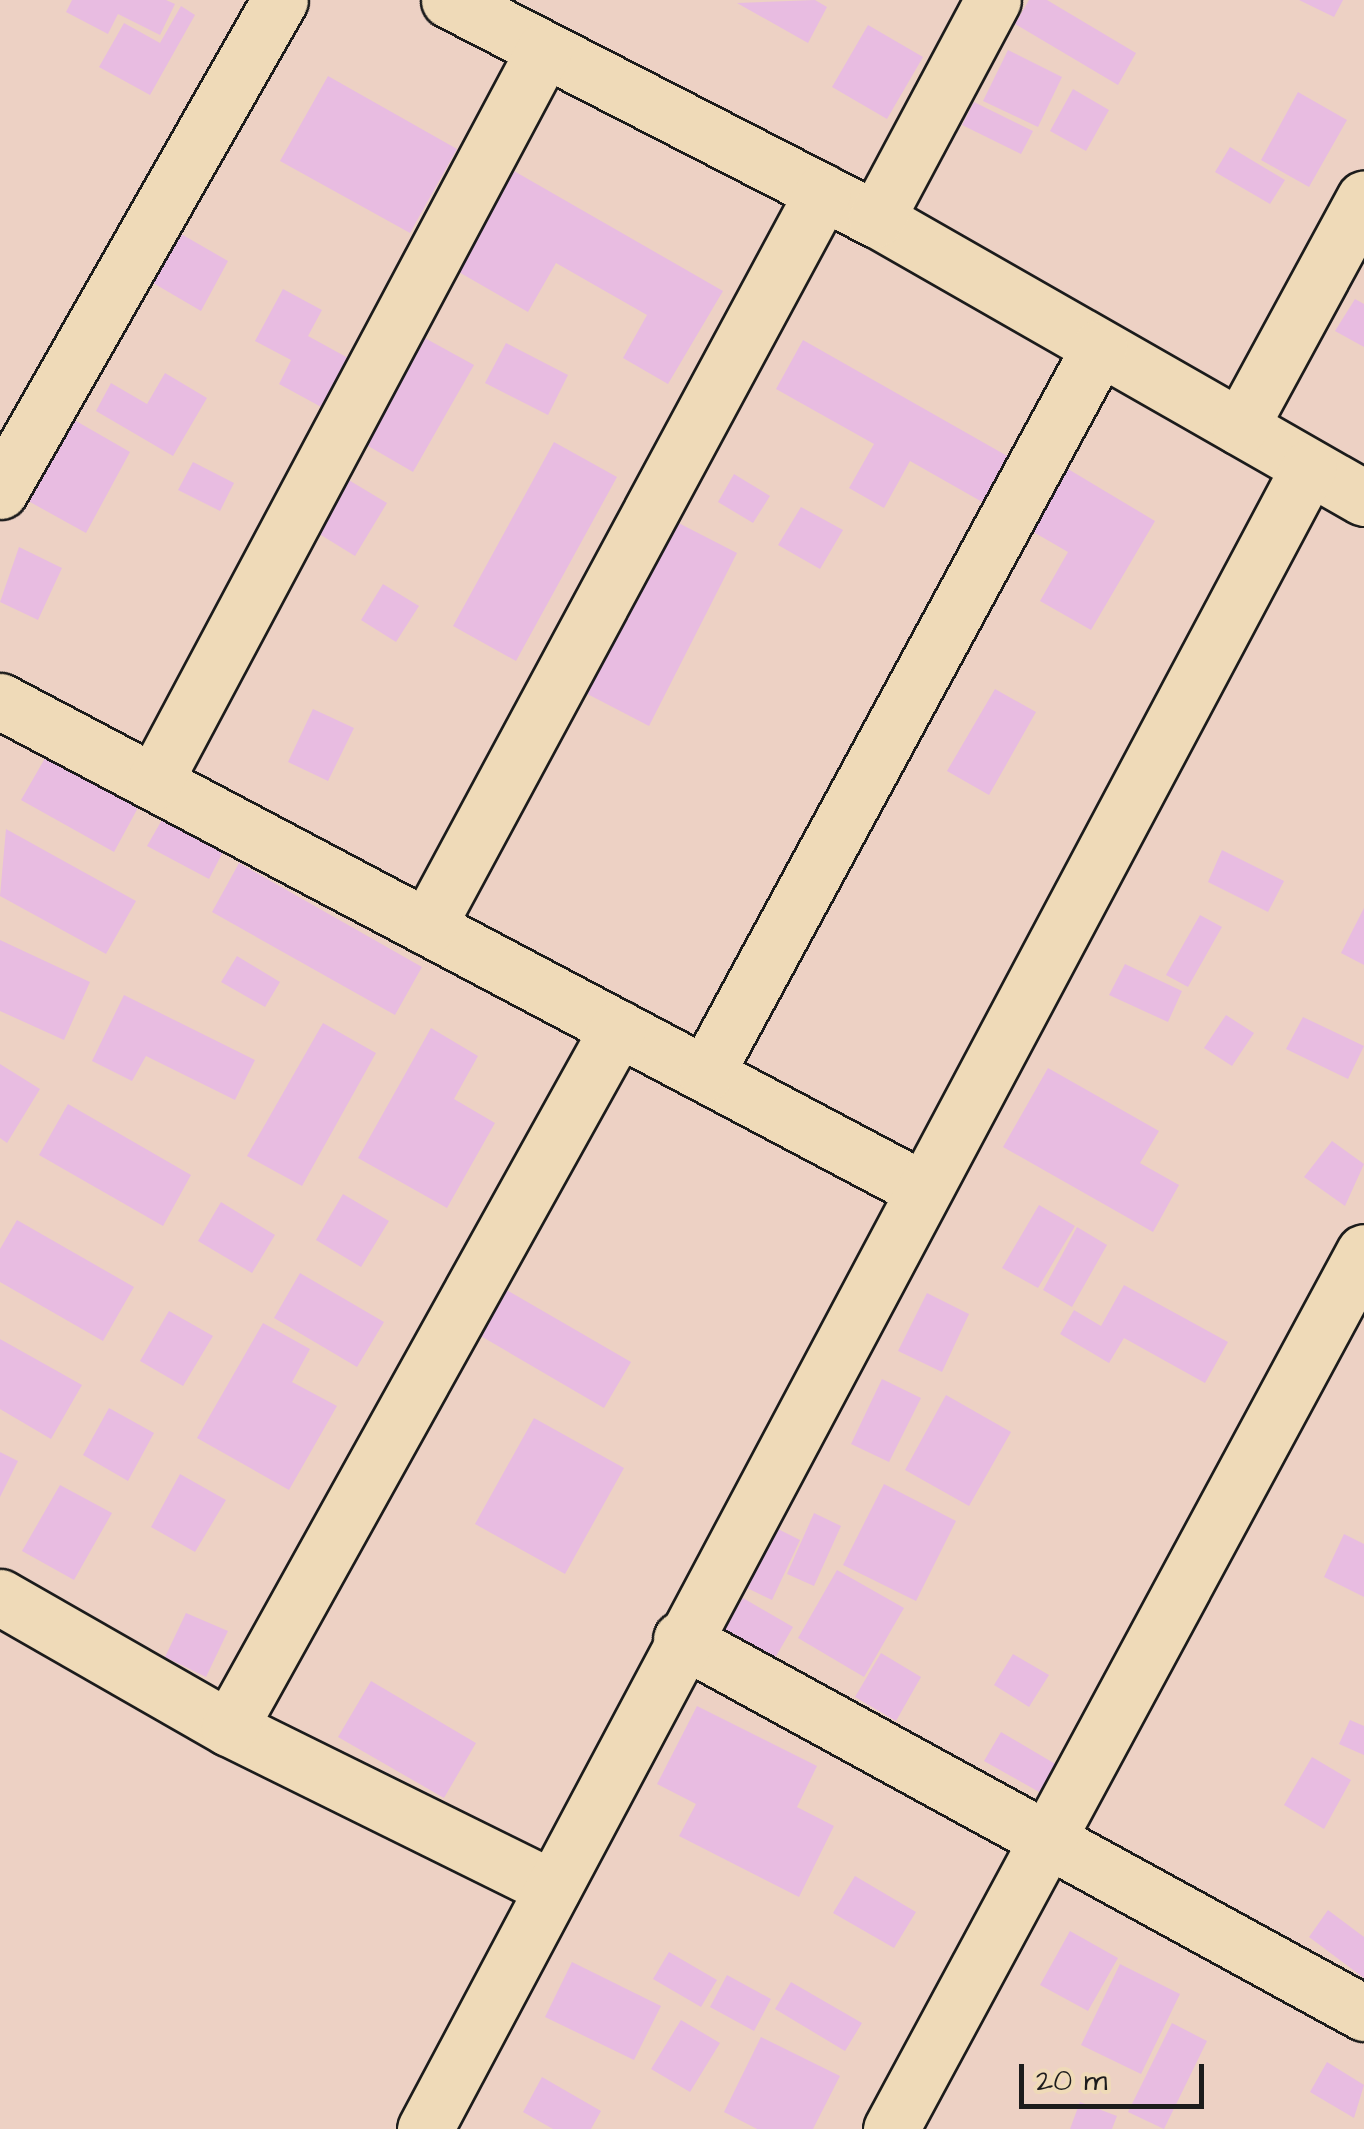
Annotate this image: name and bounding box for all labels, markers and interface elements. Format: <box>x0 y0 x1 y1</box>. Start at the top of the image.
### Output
scale bar <box>1024 2044 1209 2106</box>
text: 20 m <box>1036 2060 1107 2102</box>

